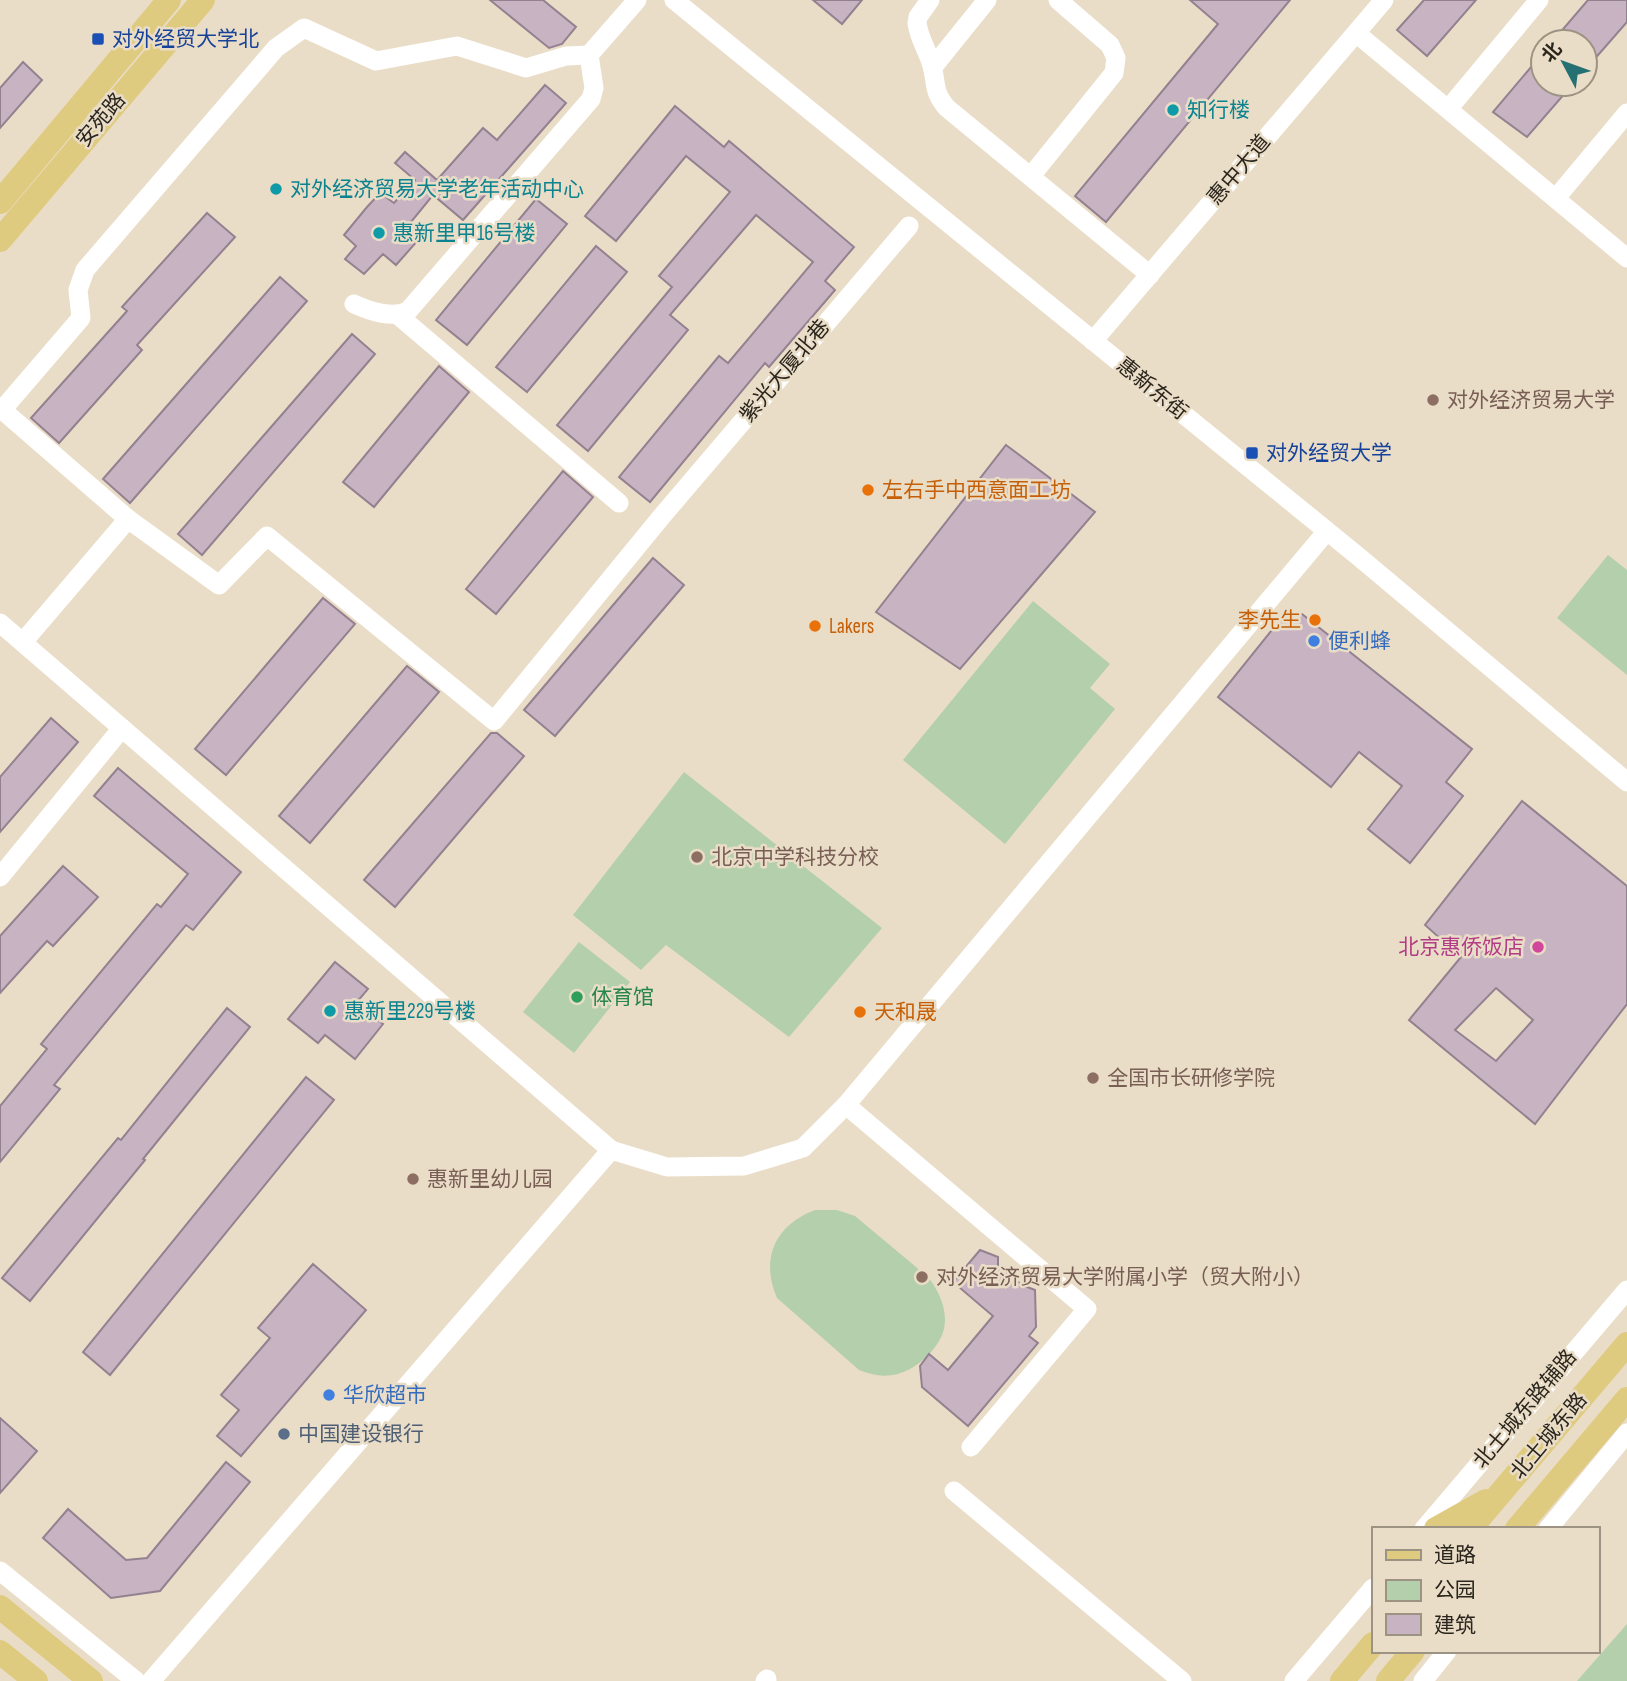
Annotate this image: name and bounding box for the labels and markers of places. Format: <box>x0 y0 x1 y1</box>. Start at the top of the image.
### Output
place label: 对外经贸大学北 <box>112 27 259 52</box>
marker: 对外经贸大学北 <box>90 31 106 47</box>
place label: 知行楼 <box>1187 98 1250 123</box>
marker: 知行楼 <box>1165 102 1181 118</box>
place label: 对外经济贸易大学老年活动中心 <box>290 177 584 202</box>
marker: 对外经济贸易大学老年活动中心 <box>268 181 284 197</box>
place label: 惠新里甲16号楼 <box>393 221 536 246</box>
marker: 惠新里甲16号楼 <box>371 225 387 241</box>
place label: 对外经济贸易大学 <box>1447 388 1615 413</box>
marker: 对外经济贸易大学 <box>1425 392 1441 408</box>
place label: 对外经贸大学 <box>1266 441 1392 466</box>
marker: 对外经贸大学 <box>1244 445 1260 461</box>
place label: 左右手中西意面工坊 <box>882 478 1071 503</box>
marker: 左右手中西意面工坊 <box>860 482 876 498</box>
place label: 李先生 <box>1238 608 1301 633</box>
marker: 李先生 <box>1307 612 1323 628</box>
place label: Lakers <box>829 614 874 639</box>
marker: Lakers <box>807 618 823 634</box>
place label: 便利蜂 <box>1328 629 1391 654</box>
marker: 便利蜂 <box>1306 633 1322 649</box>
place label: 北京中学科技分校 <box>711 845 879 870</box>
marker: 北京中学科技分校 <box>689 849 705 865</box>
place label: 北京惠侨饭店 <box>1398 935 1524 960</box>
marker: 北京惠侨饭店 <box>1530 939 1546 955</box>
place label: 体育馆 <box>591 985 654 1010</box>
marker: 体育馆 <box>569 989 585 1005</box>
place label: 惠新里229号楼 <box>344 999 476 1024</box>
place label: 天和晟 <box>874 1000 937 1025</box>
marker: 惠新里229号楼 <box>322 1003 338 1019</box>
marker: 天和晟 <box>852 1004 868 1020</box>
place label: 全国市长研修学院 <box>1107 1066 1275 1091</box>
marker: 全国市长研修学院 <box>1085 1070 1101 1086</box>
place label: 惠新里幼儿园 <box>427 1167 553 1192</box>
marker: 惠新里幼儿园 <box>405 1171 421 1187</box>
place label: 对外经济贸易大学附属小学（贸大附小） <box>936 1265 1314 1290</box>
marker: 对外经济贸易大学附属小学（贸大附小） <box>914 1269 930 1285</box>
place label: 华欣超市 <box>343 1383 427 1408</box>
marker: 华欣超市 <box>321 1387 337 1403</box>
place label: 中国建设银行 <box>298 1422 424 1447</box>
marker: 中国建设银行 <box>276 1426 292 1442</box>

